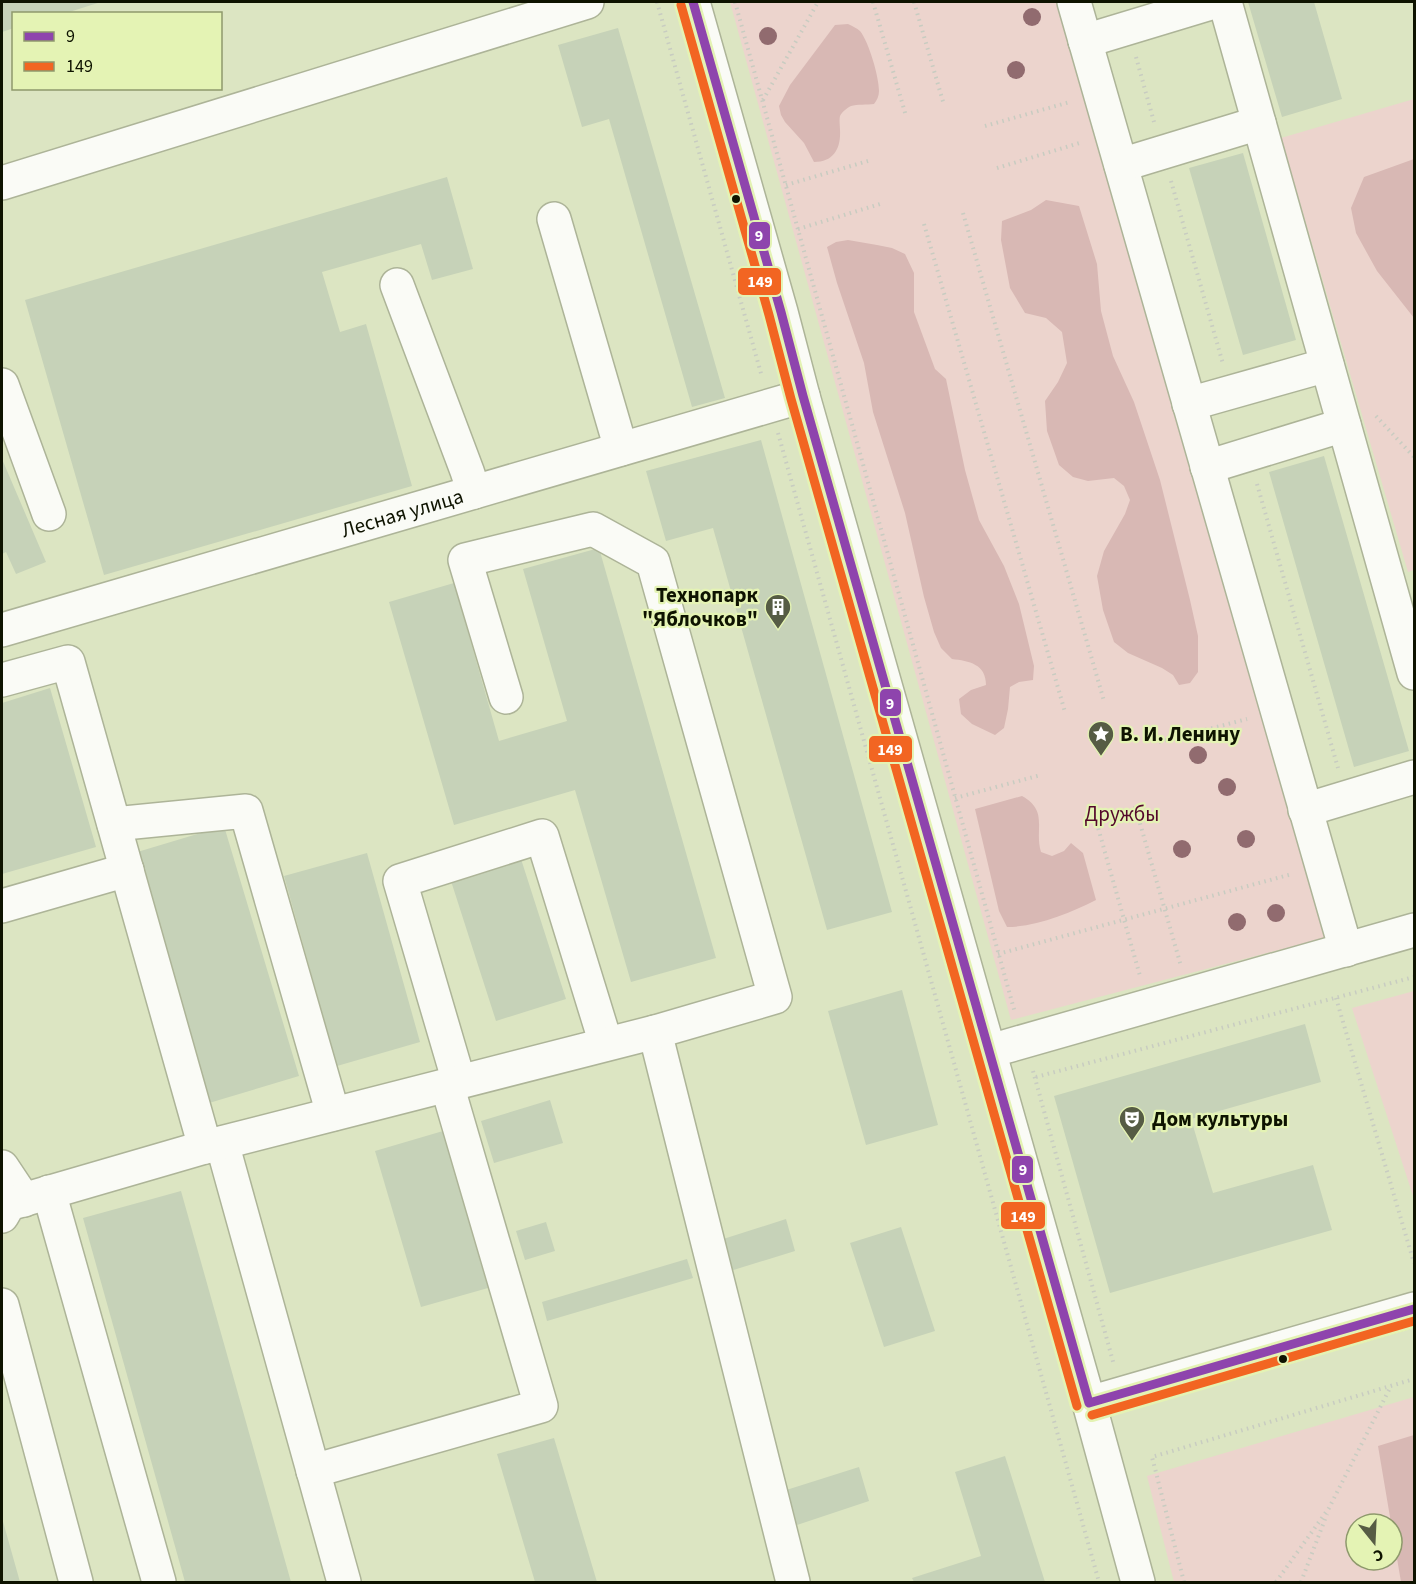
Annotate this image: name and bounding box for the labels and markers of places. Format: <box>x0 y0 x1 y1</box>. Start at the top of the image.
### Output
unlabelled marker <box>730 193 742 205</box>
place label: Технопарк "Яблочков" <box>642 580 758 634</box>
building icon: Технопарк "Яблочков" <box>763 592 793 630</box>
place icon: В. И. Ленину <box>1086 719 1116 757</box>
place label: В. И. Ленину <box>1120 719 1240 749</box>
theatre icon: Дом культуры <box>1117 1104 1147 1142</box>
place label: Дом культуры <box>1152 1104 1288 1134</box>
unlabelled marker <box>1277 1353 1289 1365</box>

